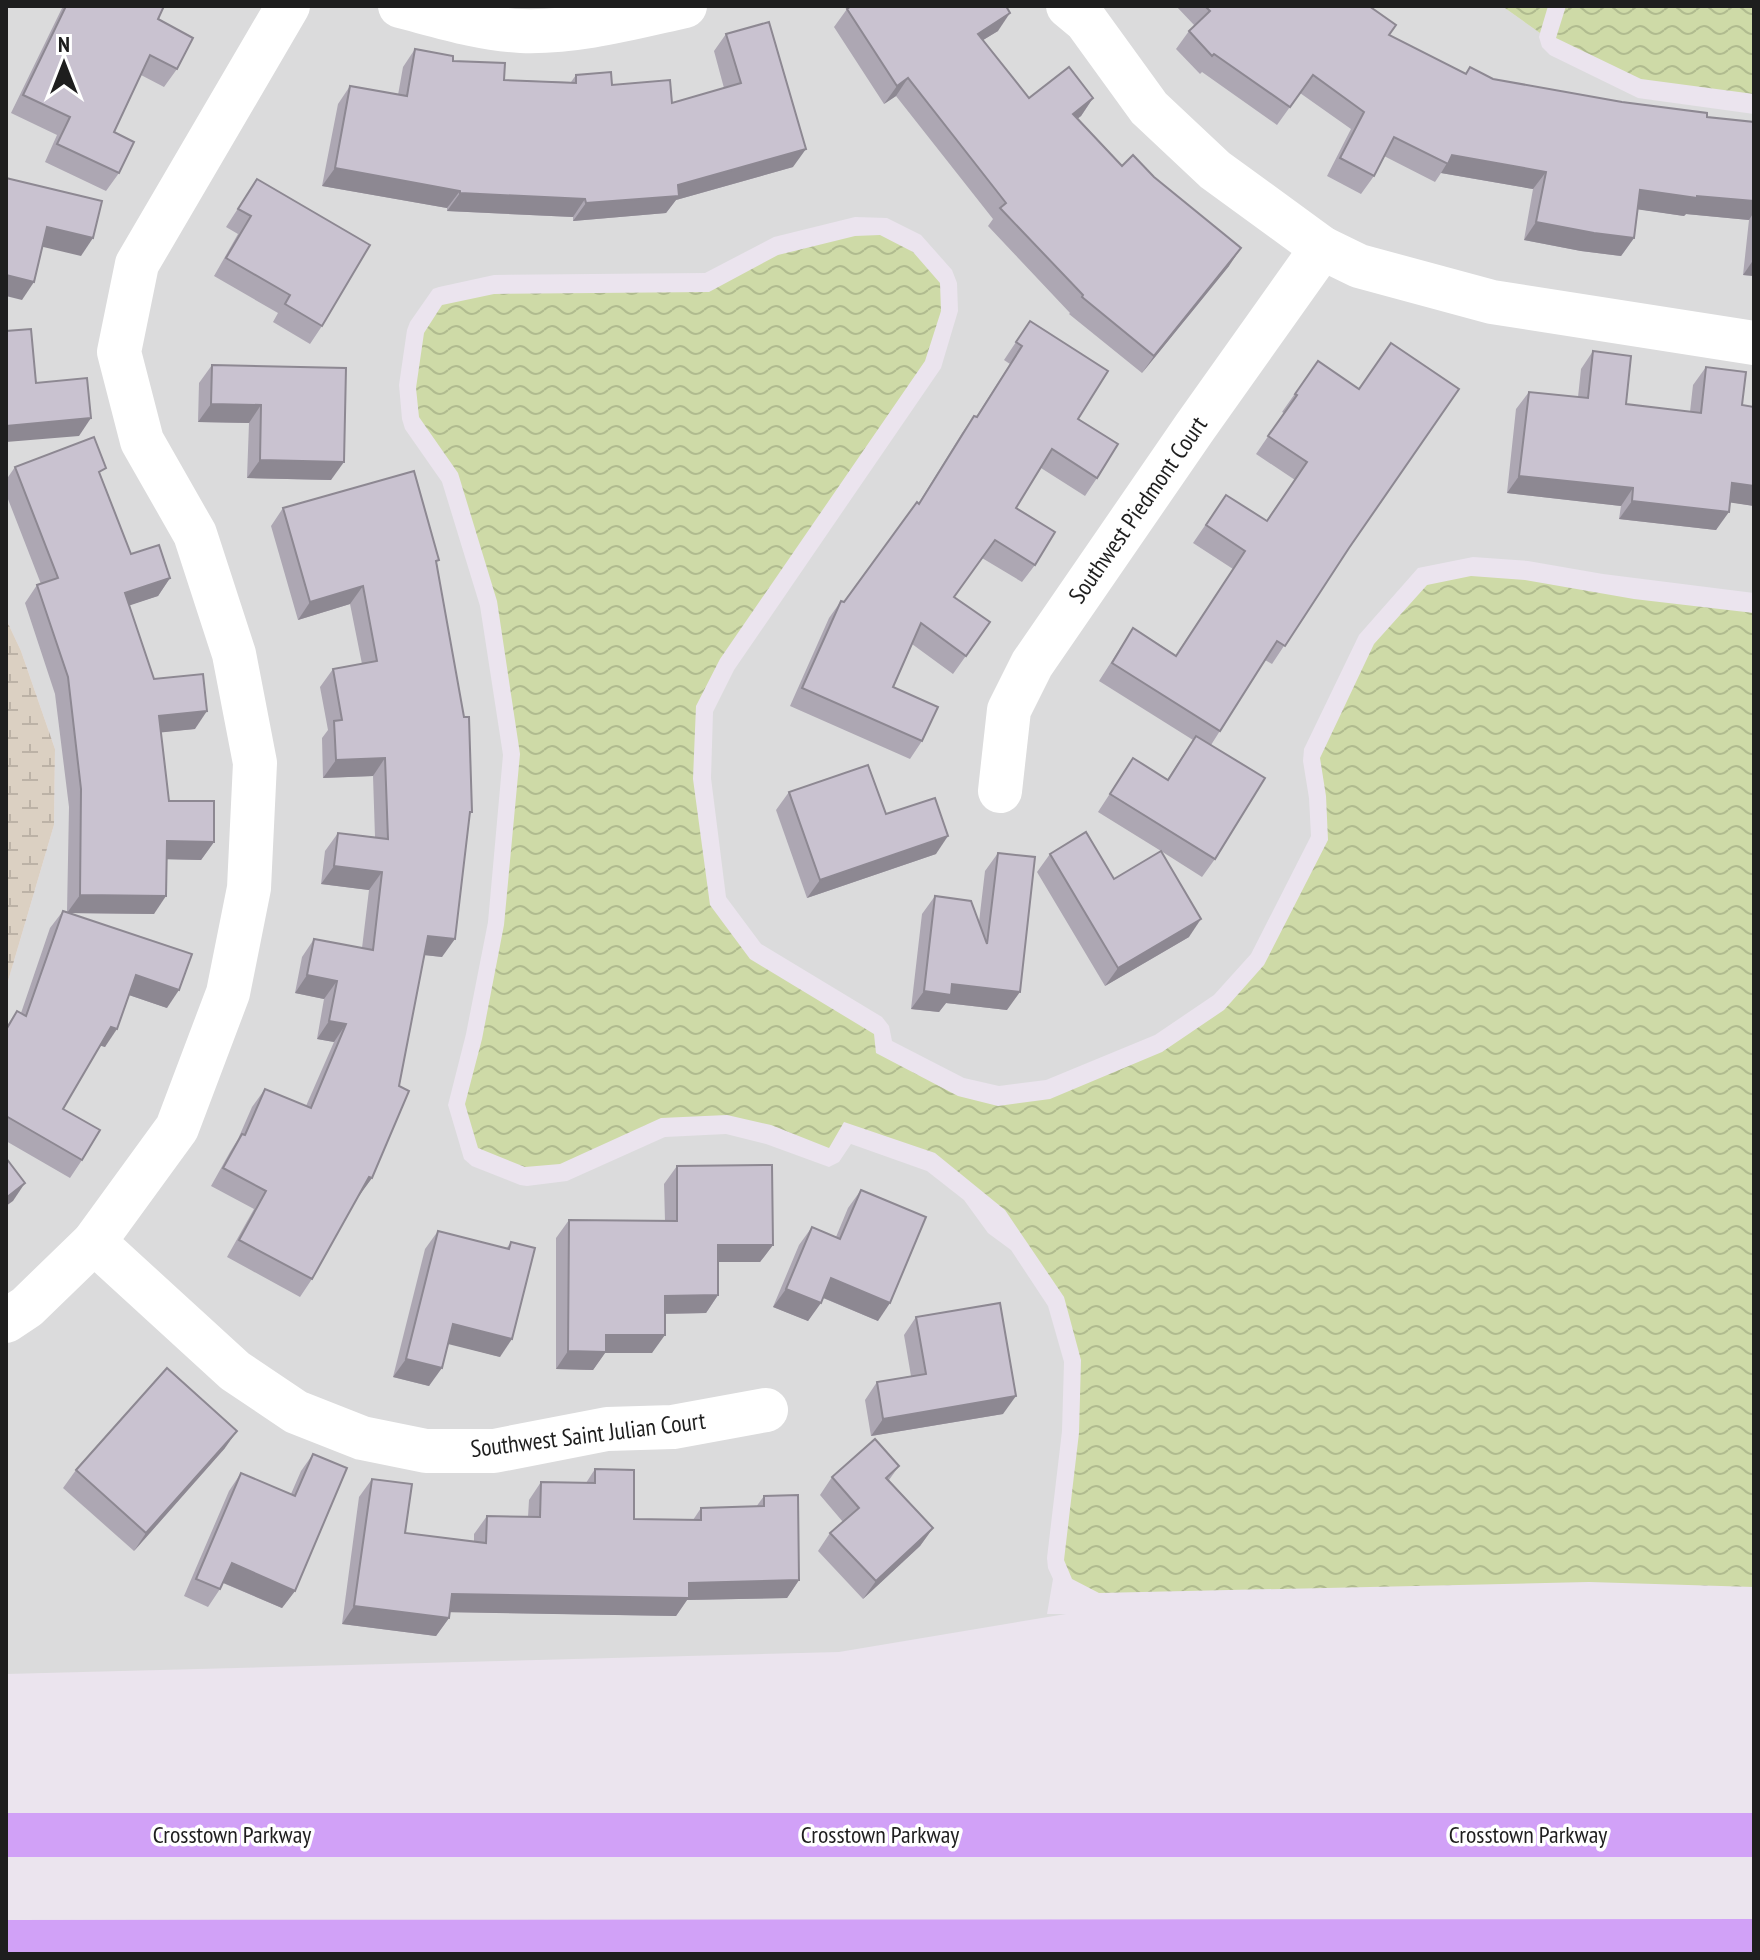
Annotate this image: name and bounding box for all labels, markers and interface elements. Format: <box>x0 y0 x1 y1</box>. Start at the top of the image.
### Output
north arrow <box>24 24 104 104</box>
text: N <box>58 30 70 58</box>
street label: Southwest Piedmont Court <box>1061 410 1214 609</box>
street label: Southwest Saint Julian Court <box>469 1405 707 1464</box>
street label: Crosstown Parkway <box>153 1819 311 1850</box>
street label: Crosstown Parkway <box>801 1819 959 1850</box>
street label: Crosstown Parkway <box>1449 1819 1607 1850</box>

